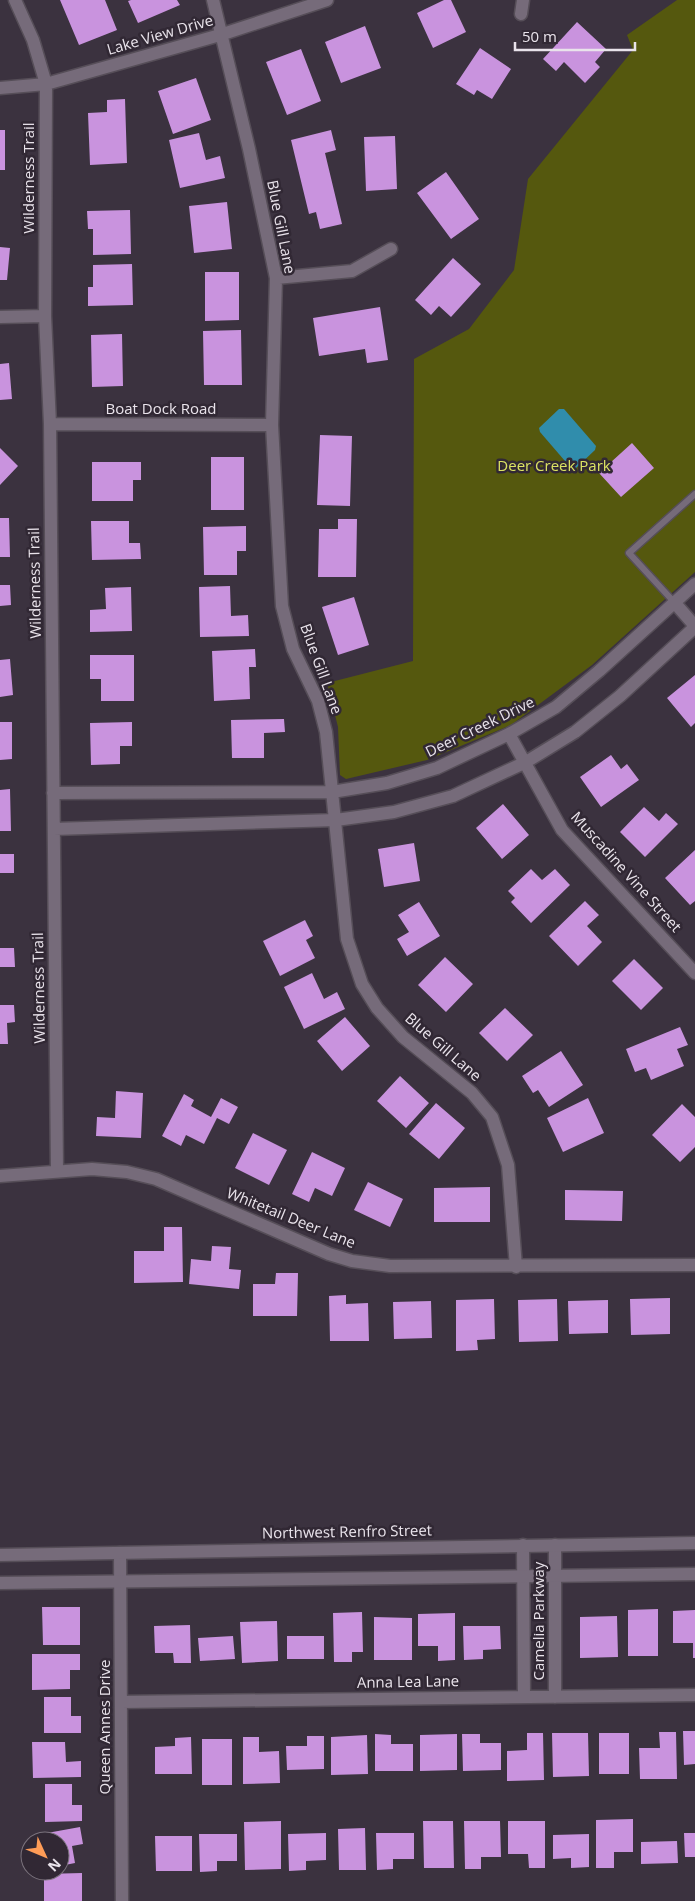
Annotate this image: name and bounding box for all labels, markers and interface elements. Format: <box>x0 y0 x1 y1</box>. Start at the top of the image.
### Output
street label: Lake View Drive <box>104 9 215 59</box>
scale bar <box>515 20 635 52</box>
text: 50 m <box>522 26 557 46</box>
street label: Wilderness Trail <box>18 122 38 234</box>
street label: Blue Gill Lane <box>263 178 301 275</box>
street label: Boat Dock Road <box>106 398 216 418</box>
park label: Deer Creek Park <box>497 455 611 475</box>
street label: Wilderness Trail <box>23 527 45 639</box>
street label: Blue Gill Lane <box>296 621 348 717</box>
street label: Deer Creek Drive <box>422 691 537 761</box>
street label: Muscadine Vine Street <box>567 807 686 936</box>
street label: Wilderness Trail <box>27 932 49 1044</box>
street label: Blue Gill Lane <box>401 1008 486 1085</box>
street label: Whitetail Deer Lane <box>224 1182 359 1252</box>
street label: Northwest Renfro Street <box>262 1520 432 1542</box>
street label: Camelia Parkway <box>528 1561 548 1680</box>
street label: Queen Annes Drive <box>94 1660 114 1794</box>
street label: Anna Lea Lane <box>357 1670 459 1692</box>
north arrow <box>20 1831 70 1881</box>
text: N <box>44 1855 66 1876</box>

